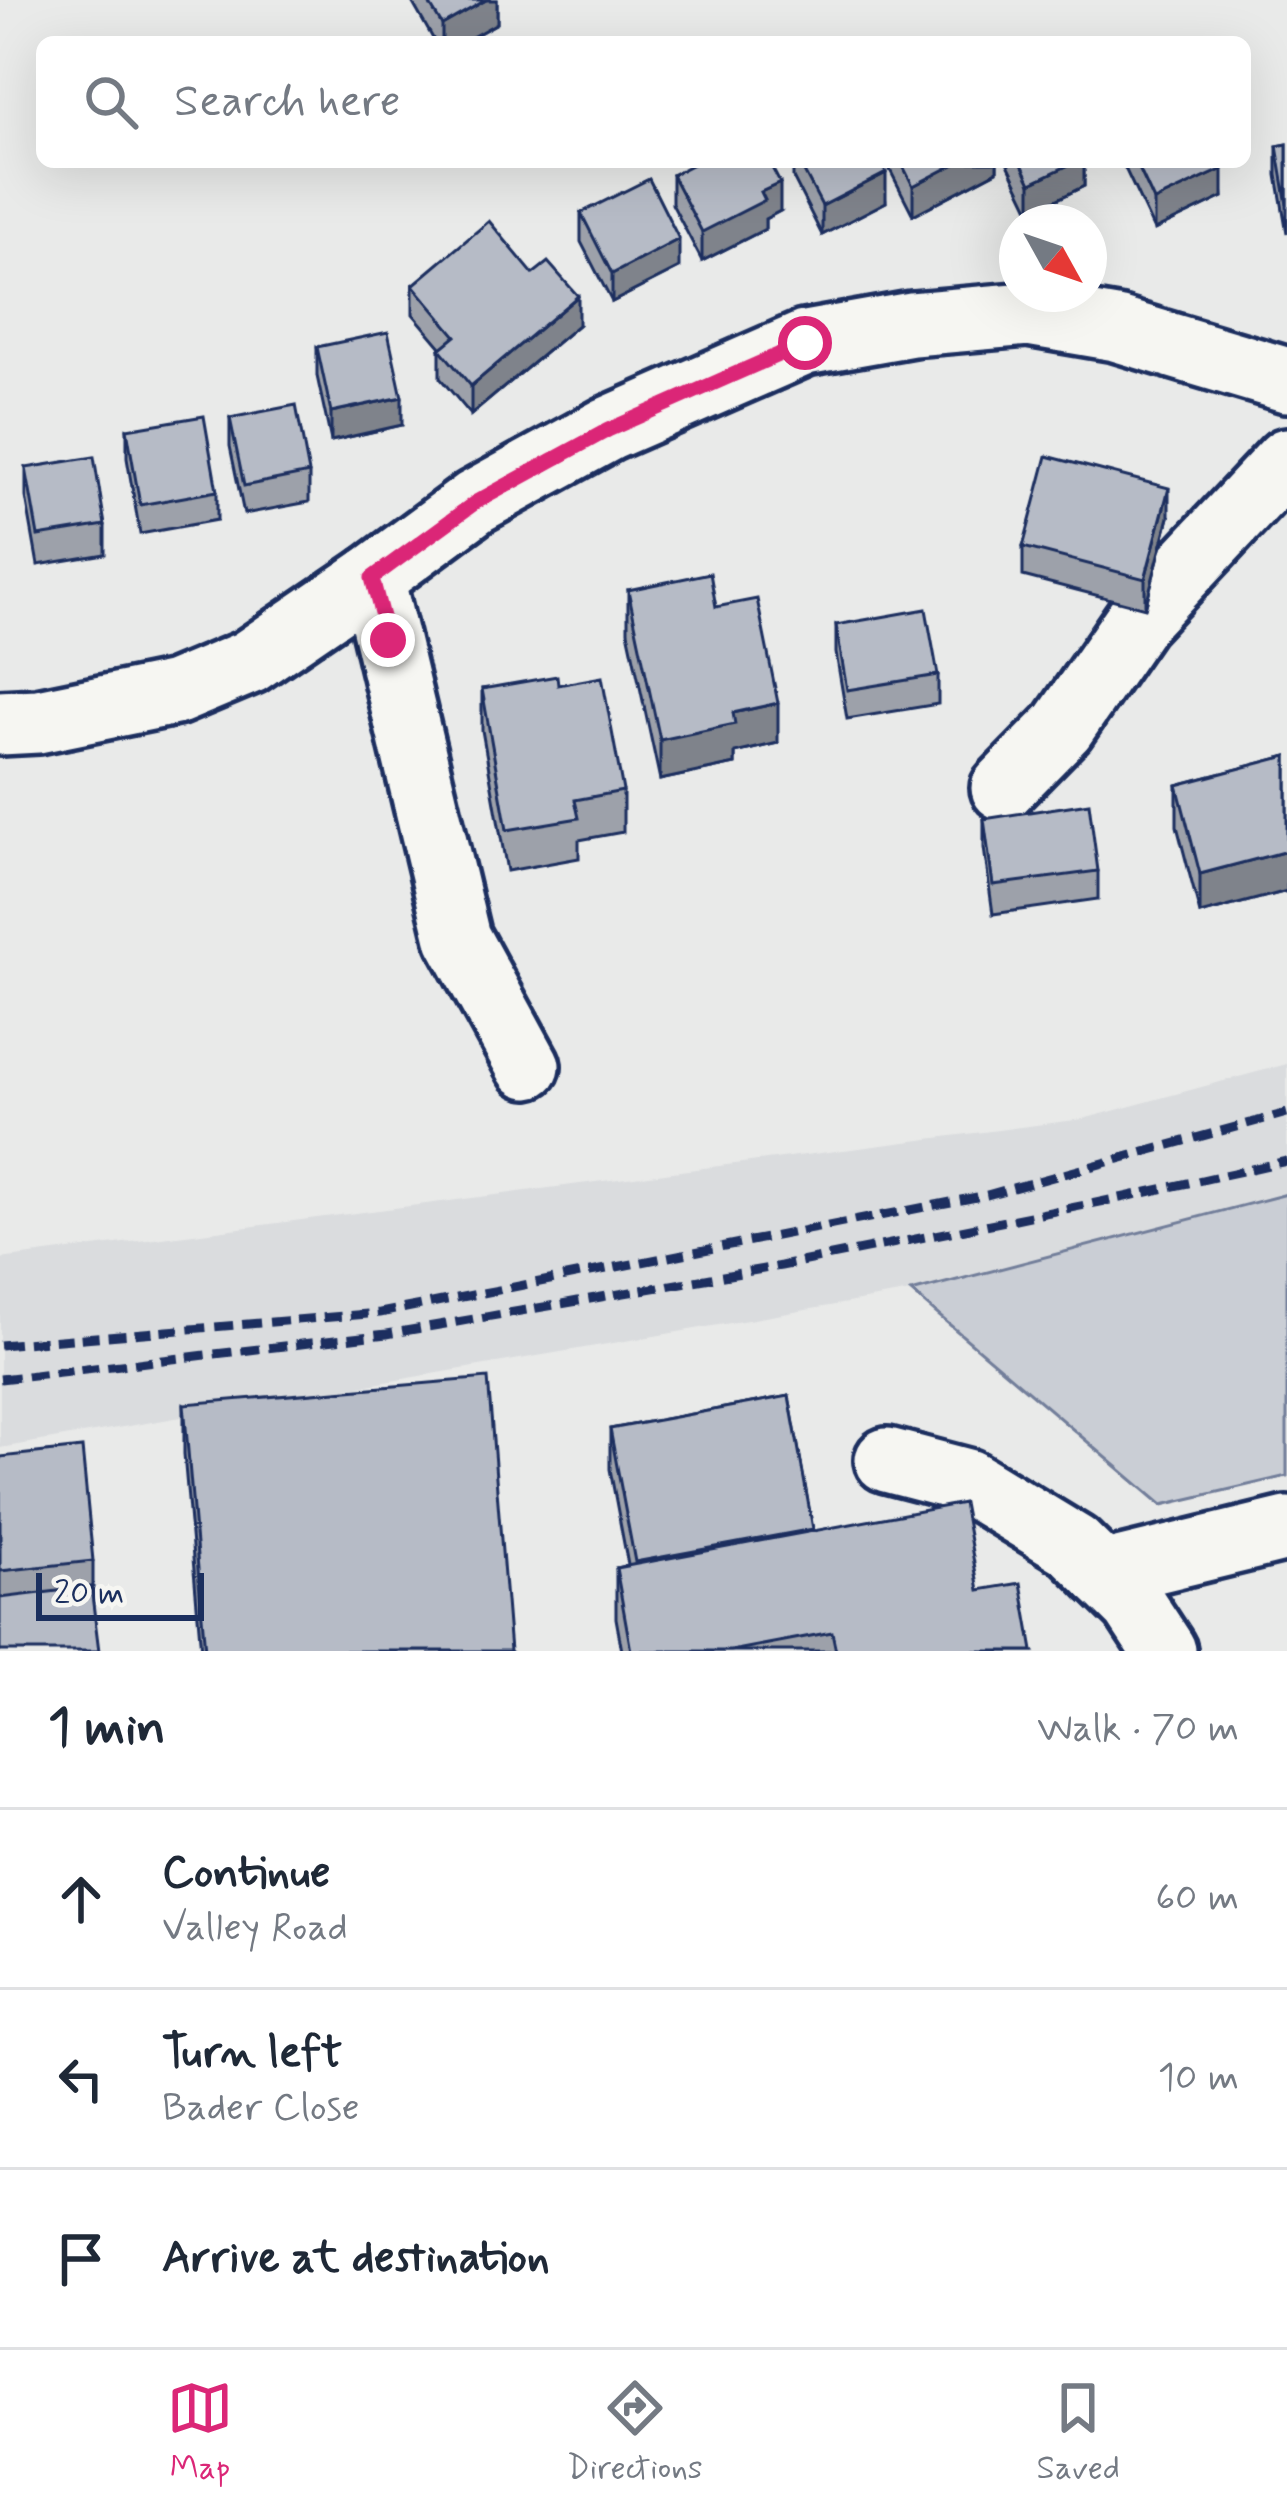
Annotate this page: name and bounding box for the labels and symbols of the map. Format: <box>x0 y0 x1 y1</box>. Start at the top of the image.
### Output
north arrow <box>999 204 1107 312</box>
route start <box>778 316 832 370</box>
route end <box>361 613 415 667</box>
scale bar <box>36 1567 204 1620</box>

